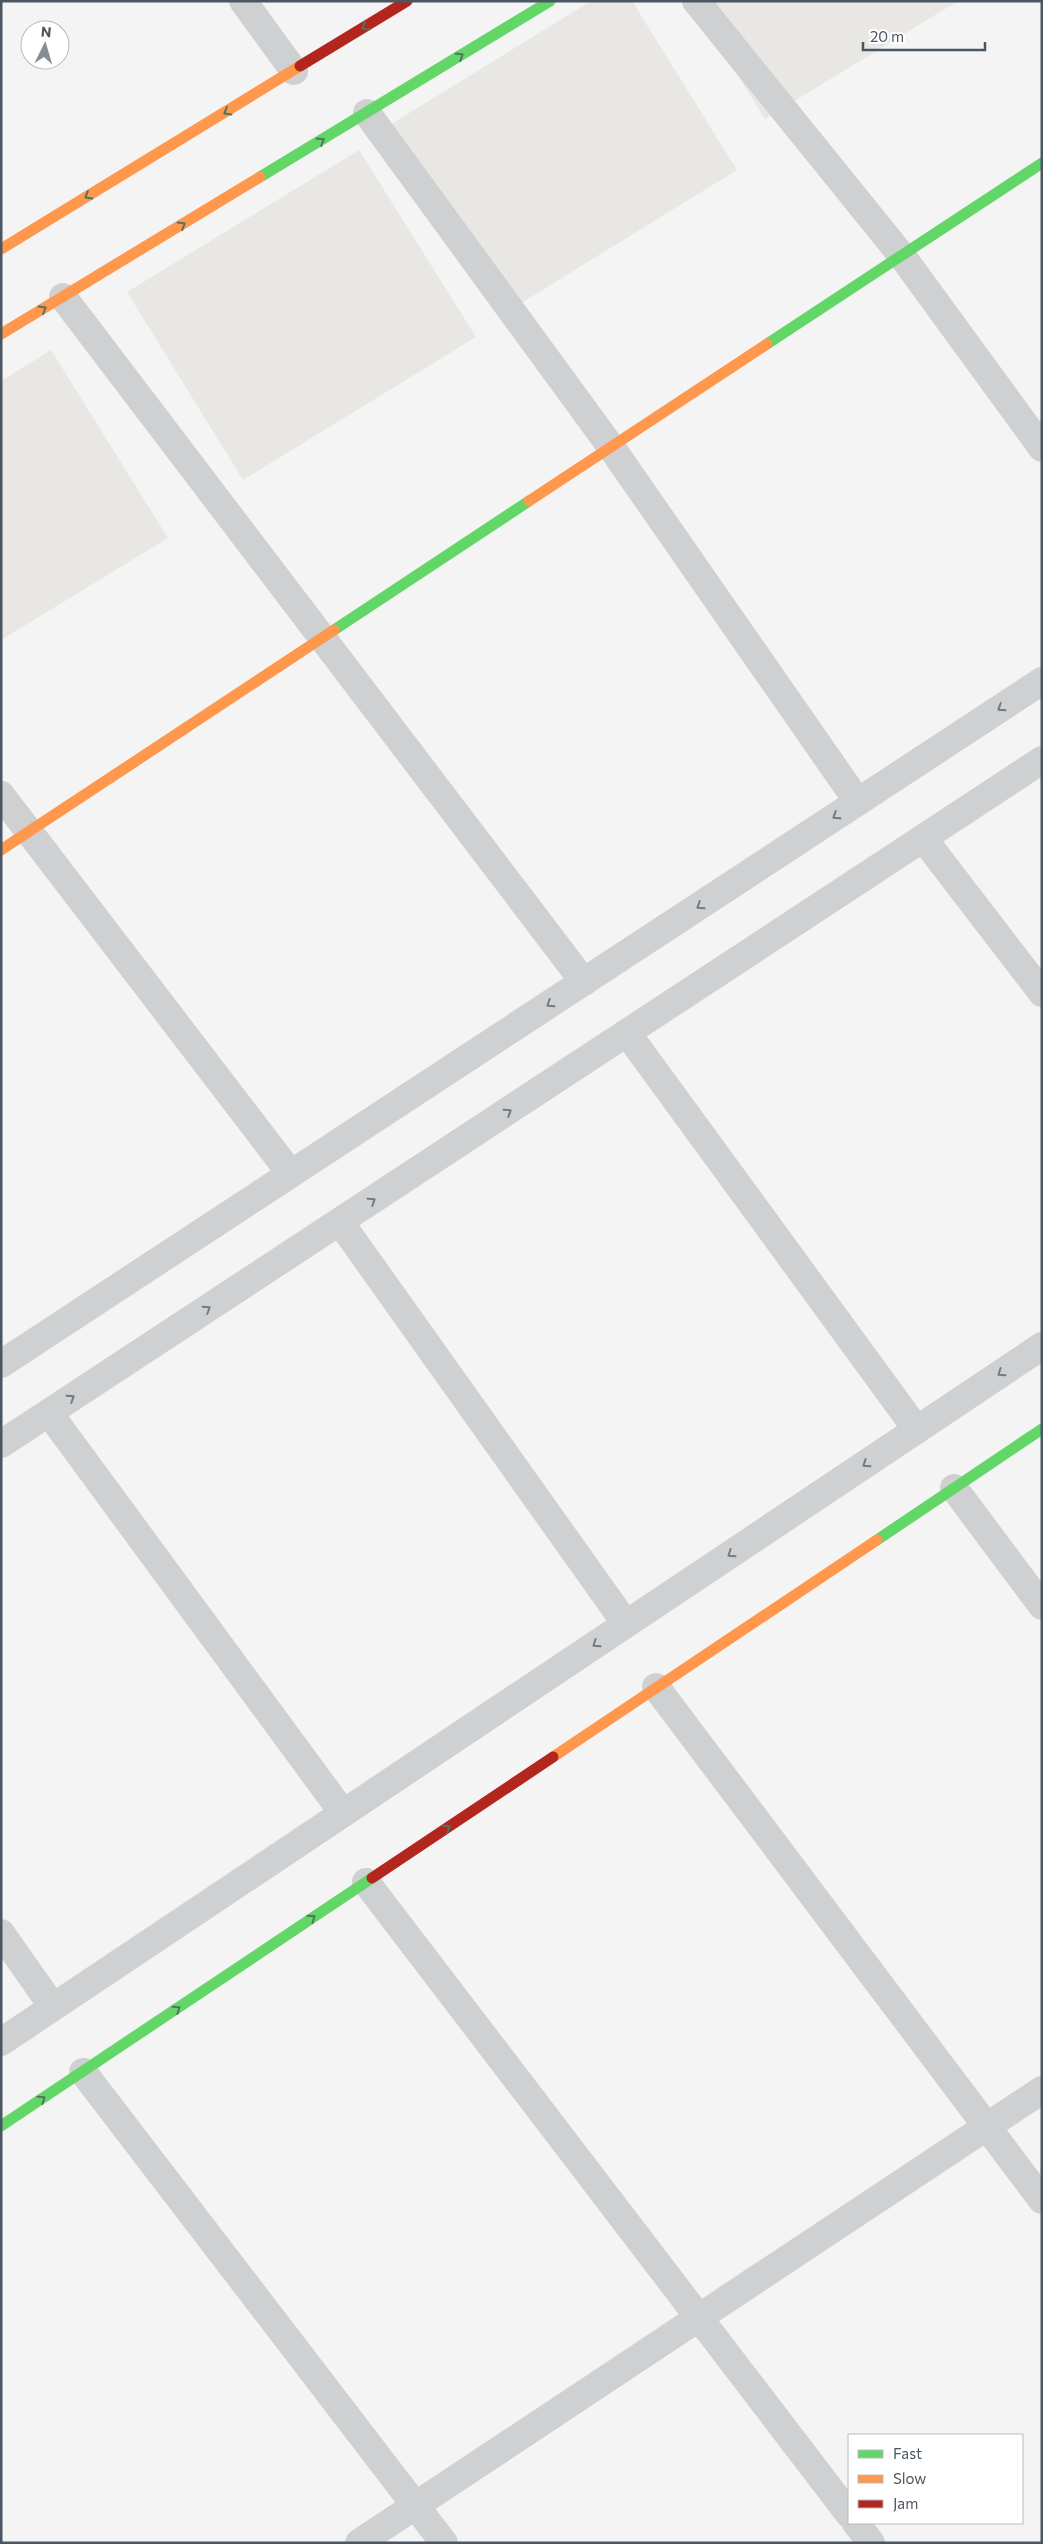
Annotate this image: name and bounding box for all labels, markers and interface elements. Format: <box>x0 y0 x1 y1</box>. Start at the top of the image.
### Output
north arrow <box>20 20 70 70</box>
one-way arrow <box>362 20 371 30</box>
scale bar <box>863 20 986 52</box>
text: N <box>40 23 52 40</box>
text: 20 m <box>870 27 904 45</box>
one-way arrow <box>454 53 463 63</box>
one-way arrow <box>224 106 233 116</box>
one-way arrow <box>316 138 325 147</box>
one-way arrow <box>85 190 94 200</box>
one-way arrow <box>177 222 186 232</box>
one-way arrow <box>38 306 47 316</box>
one-way arrow <box>997 702 1007 711</box>
one-way arrow <box>832 810 841 820</box>
one-way arrow <box>696 899 705 909</box>
one-way arrow <box>546 998 555 1008</box>
one-way arrow <box>503 1108 512 1118</box>
one-way arrow <box>366 1198 376 1207</box>
one-way arrow <box>201 1306 211 1315</box>
one-way arrow <box>998 1367 1007 1377</box>
one-way arrow <box>66 1395 75 1405</box>
one-way arrow <box>862 1458 872 1467</box>
one-way arrow <box>727 1548 737 1557</box>
one-way arrow <box>592 1638 602 1647</box>
one-way arrow <box>441 1825 450 1834</box>
one-way arrow <box>306 1915 315 1924</box>
one-way arrow <box>171 2006 180 2015</box>
one-way arrow <box>37 2096 46 2106</box>
legend <box>848 2434 1023 2524</box>
text: Fast <box>893 2444 922 2462</box>
text: Slow <box>893 2469 926 2487</box>
text: Jam <box>893 2494 918 2512</box>

